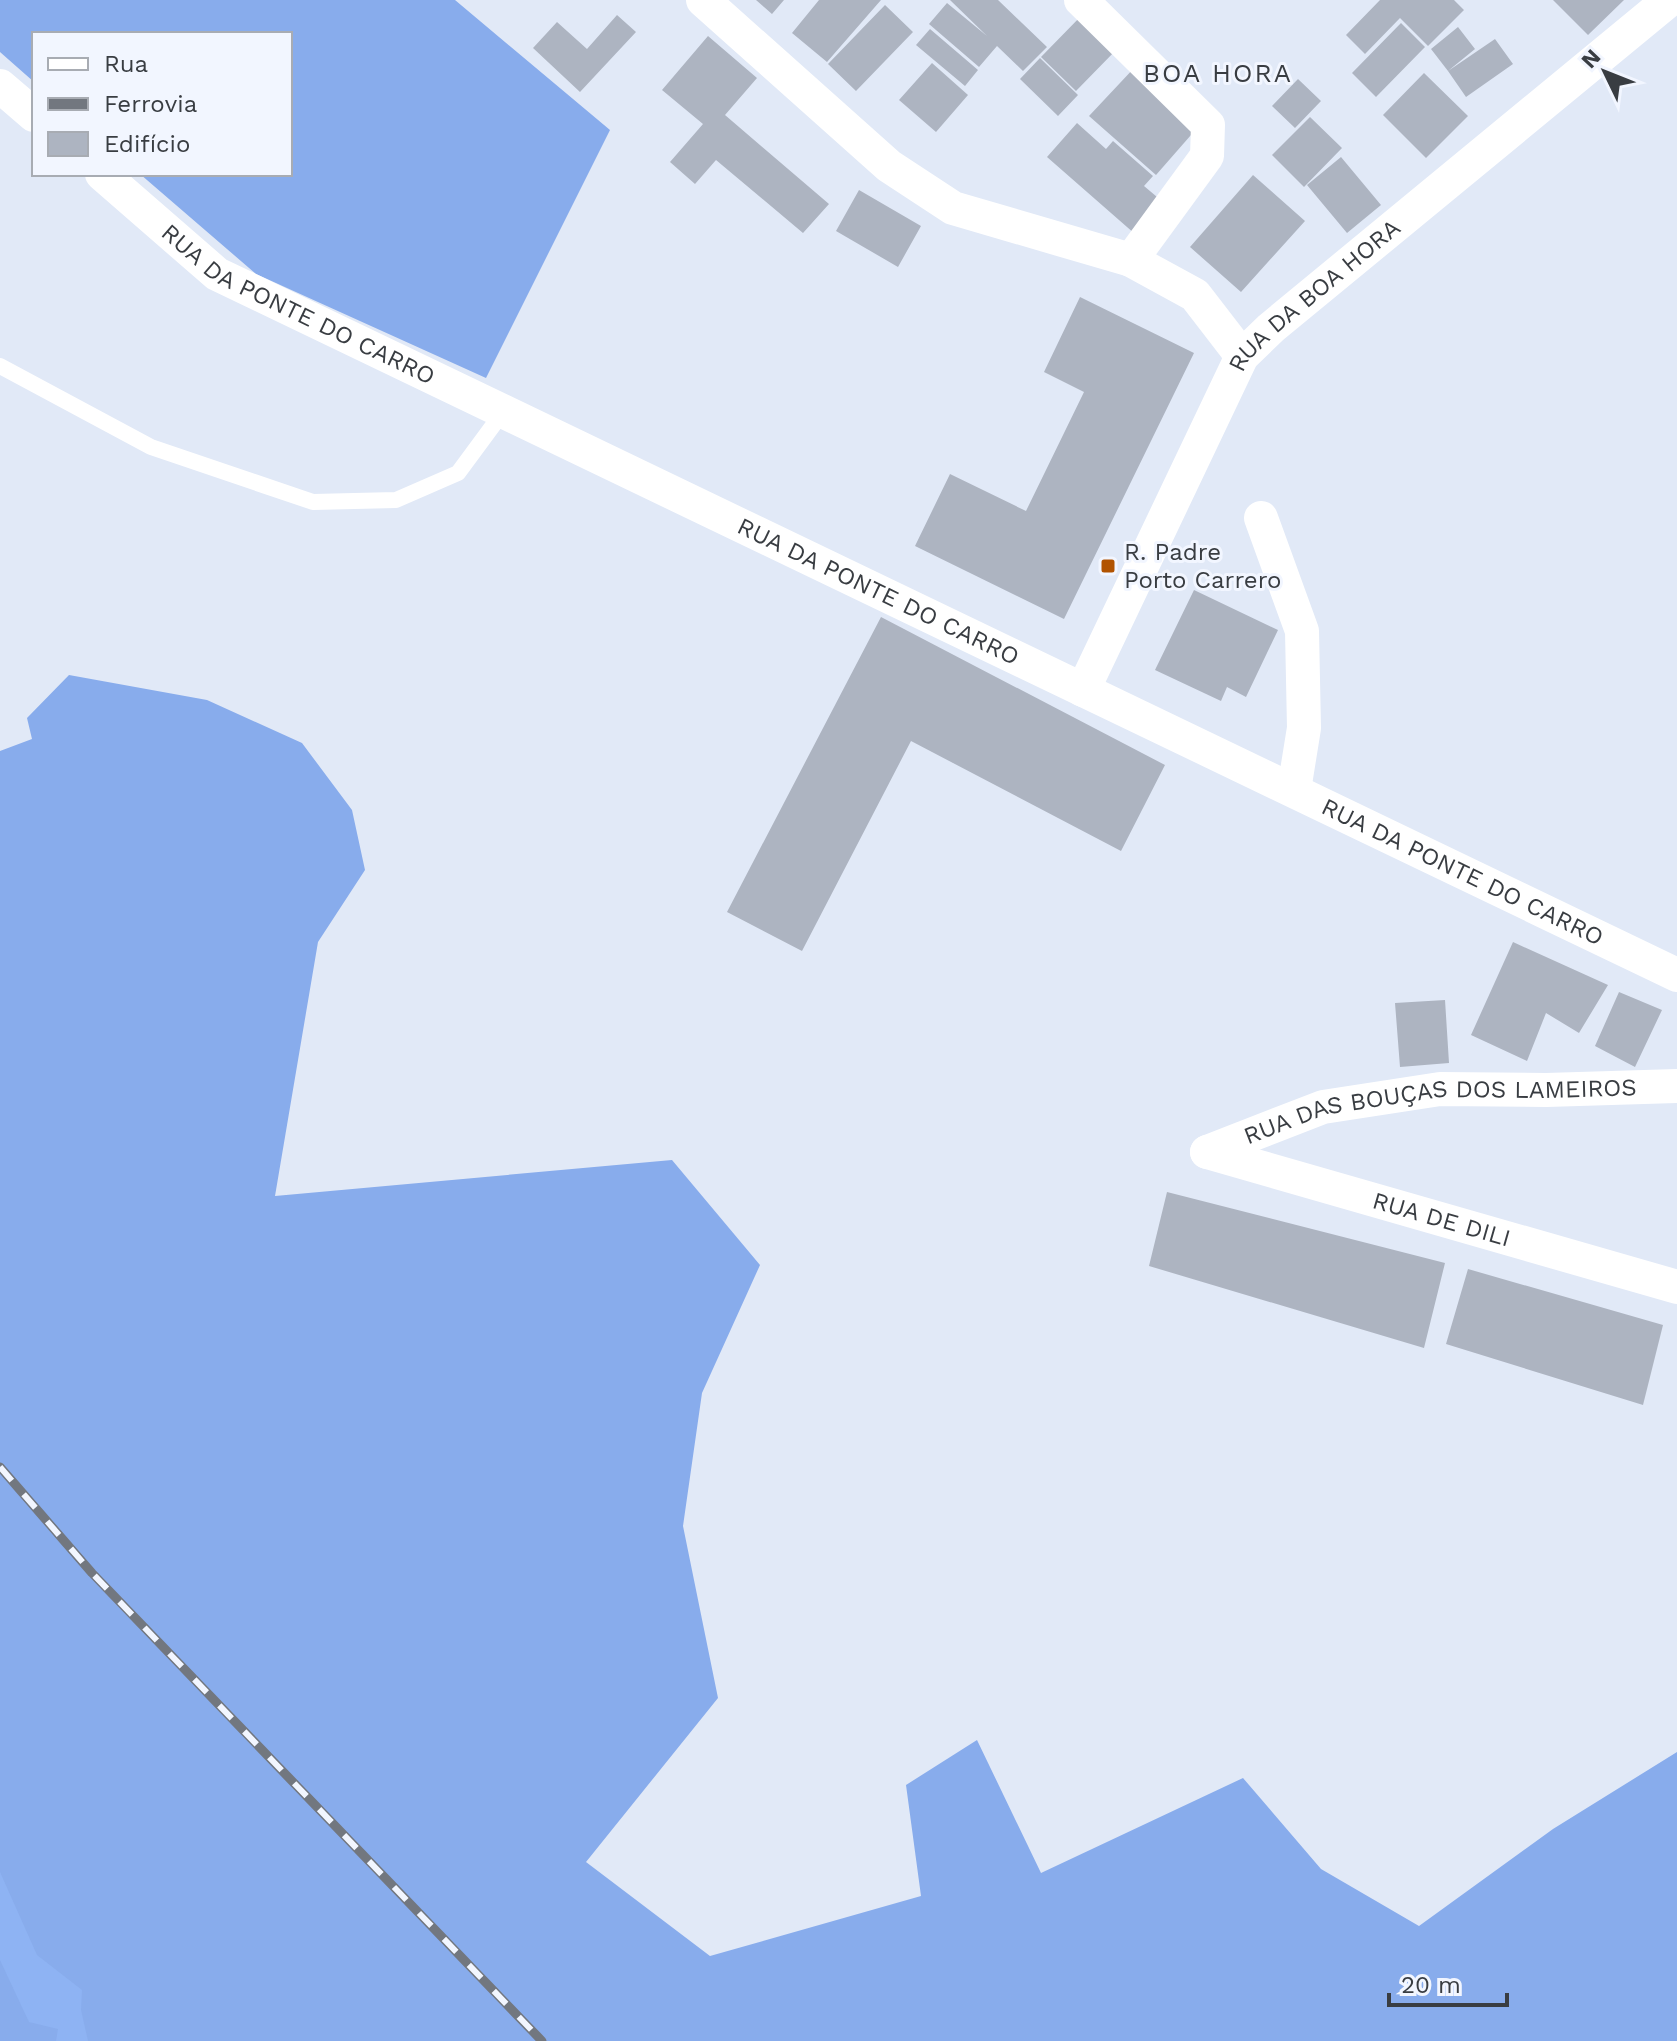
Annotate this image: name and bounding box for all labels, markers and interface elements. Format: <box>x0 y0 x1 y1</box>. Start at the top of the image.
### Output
legend <box>32 32 292 176</box>
north arrow <box>1565 32 1645 112</box>
text: N <box>1576 44 1605 73</box>
text: Rua <box>104 50 148 78</box>
district label: BOA HORA <box>1143 58 1293 88</box>
text: Ferrovia <box>104 90 197 118</box>
text: Edifício <box>104 130 190 158</box>
street label: RUA DA BOA HORA <box>1223 213 1406 376</box>
street label: RUA DA PONTE DO CARRO <box>156 218 440 391</box>
street label: RUA DA PONTE DO CARRO <box>733 512 1024 671</box>
place label: R. Padre Porto Carrero <box>1124 538 1281 594</box>
marker: R. Padre Porto Carrero <box>1099 557 1117 575</box>
street label: RUA DA PONTE DO CARRO <box>1317 792 1608 952</box>
street label: RUA DAS BOUÇAS DOS LAMEIROS <box>1240 1073 1637 1150</box>
street label: RUA DE DILI <box>1369 1186 1514 1252</box>
scale bar <box>1389 1957 1507 2007</box>
text: 20 m <box>1401 1971 1461 1999</box>

